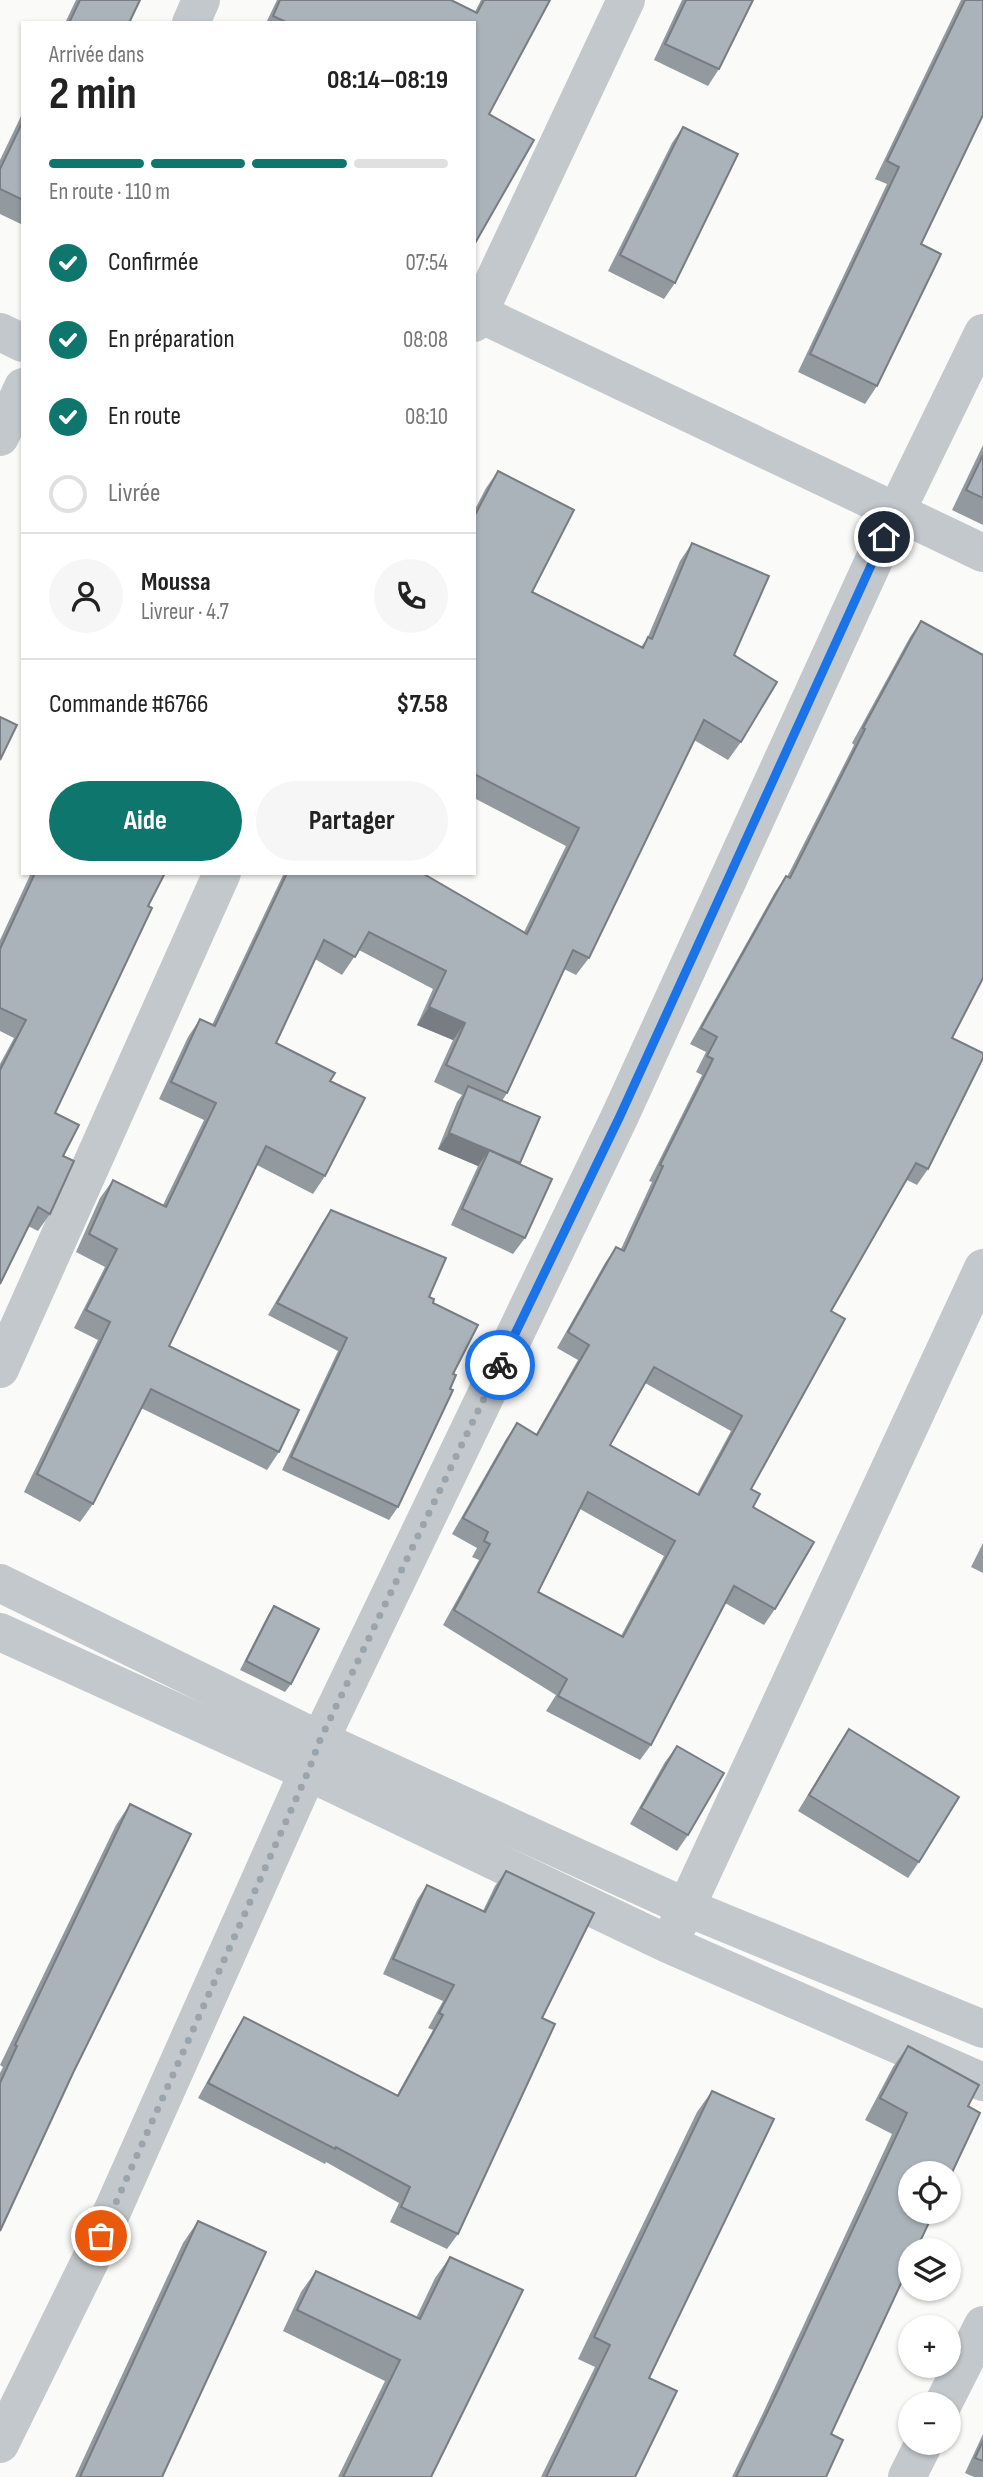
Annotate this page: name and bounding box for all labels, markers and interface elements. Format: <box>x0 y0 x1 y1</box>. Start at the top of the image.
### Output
text: Arrivée dans <box>49 41 144 69</box>
text: 08:14–08:19 <box>327 65 448 96</box>
text: 2 min <box>49 67 137 122</box>
text: En route · 110 m <box>49 178 170 206</box>
icon: check <box>49 244 87 282</box>
text: Confirmée <box>108 247 199 278</box>
text: 07:54 <box>405 249 448 277</box>
icon: check <box>49 321 87 359</box>
text: En préparation <box>108 324 235 355</box>
text: 08:08 <box>403 326 448 354</box>
icon: check <box>49 398 87 436</box>
text: En route <box>108 401 181 432</box>
text: 08:10 <box>405 403 448 431</box>
text: Livrée <box>108 478 160 509</box>
pin <box>854 507 914 567</box>
icon: home <box>865 518 903 556</box>
button: person <box>49 559 123 633</box>
button: phone <box>374 559 448 633</box>
text: Moussa <box>141 567 211 598</box>
text: Livreur · 4.7 <box>141 598 229 626</box>
text: Commande #6766 <box>49 689 208 720</box>
text: $7.58 <box>396 689 448 720</box>
button: Aide <box>49 781 242 861</box>
button: Partager <box>256 781 448 861</box>
courier <box>465 1330 535 1400</box>
icon: bike <box>481 1346 519 1384</box>
map controls <box>898 2161 961 2455</box>
button: locate <box>898 2161 961 2224</box>
pin <box>71 2206 131 2266</box>
icon: bag <box>82 2217 120 2255</box>
button: layers <box>898 2238 961 2301</box>
button: + <box>898 2315 961 2378</box>
button: − <box>898 2392 961 2455</box>

